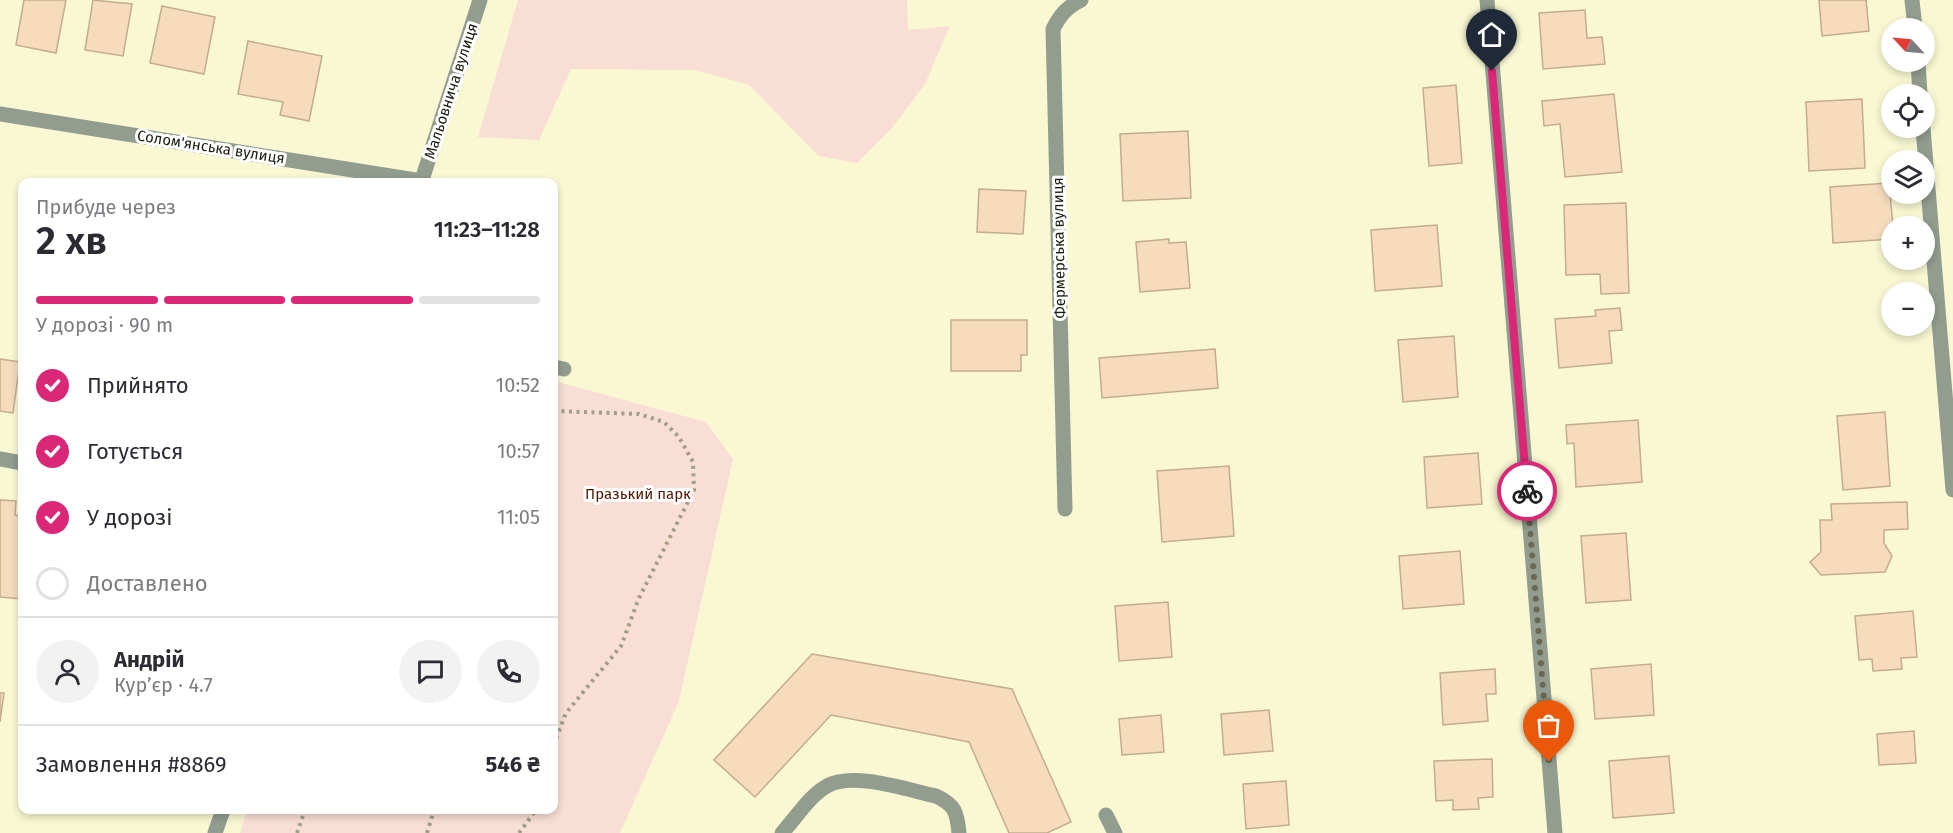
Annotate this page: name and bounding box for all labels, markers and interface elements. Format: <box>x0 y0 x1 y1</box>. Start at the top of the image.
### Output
pin <box>1466 9 1517 71</box>
icon: home <box>1475 18 1508 51</box>
north arrow <box>1881 18 1935 72</box>
map controls <box>1881 18 1935 336</box>
street label: Мальовнича вулиця <box>421 21 481 161</box>
button: locate <box>1881 84 1935 138</box>
street label: Солом'янська вулиця <box>136 126 286 168</box>
button: layers <box>1881 150 1935 204</box>
street label: Фермерська вулиця <box>1049 177 1069 319</box>
text: Прибуде через <box>36 195 176 219</box>
text: 11:23–11:28 <box>434 216 540 243</box>
button: + <box>1881 216 1935 270</box>
text: 2 хв <box>36 218 107 264</box>
button: − <box>1881 282 1935 336</box>
text: У дорозі · 90 m <box>36 313 173 337</box>
icon: check <box>36 369 69 402</box>
text: Прийнято <box>87 372 189 399</box>
text: 10:52 <box>496 373 540 397</box>
icon: check <box>36 435 69 468</box>
text: Готується <box>87 438 183 465</box>
text: 10:57 <box>497 439 540 463</box>
courier <box>1497 461 1557 521</box>
icon: bike <box>1511 475 1544 508</box>
park label: Празький парк <box>585 485 691 503</box>
icon: check <box>36 501 69 534</box>
text: У дорозі <box>87 504 172 531</box>
text: 11:05 <box>497 505 540 529</box>
text: Доставлено <box>87 570 208 597</box>
button: person <box>36 640 99 703</box>
button: chat <box>399 640 462 703</box>
button: phone <box>477 640 540 703</box>
text: Андрій <box>114 646 184 673</box>
text: Кур’єр · 4.7 <box>114 673 213 697</box>
pin <box>1523 700 1574 762</box>
icon: bag <box>1532 709 1565 742</box>
text: Замовлення #8869 <box>36 751 227 778</box>
text: 546 ₴ <box>486 751 540 778</box>

